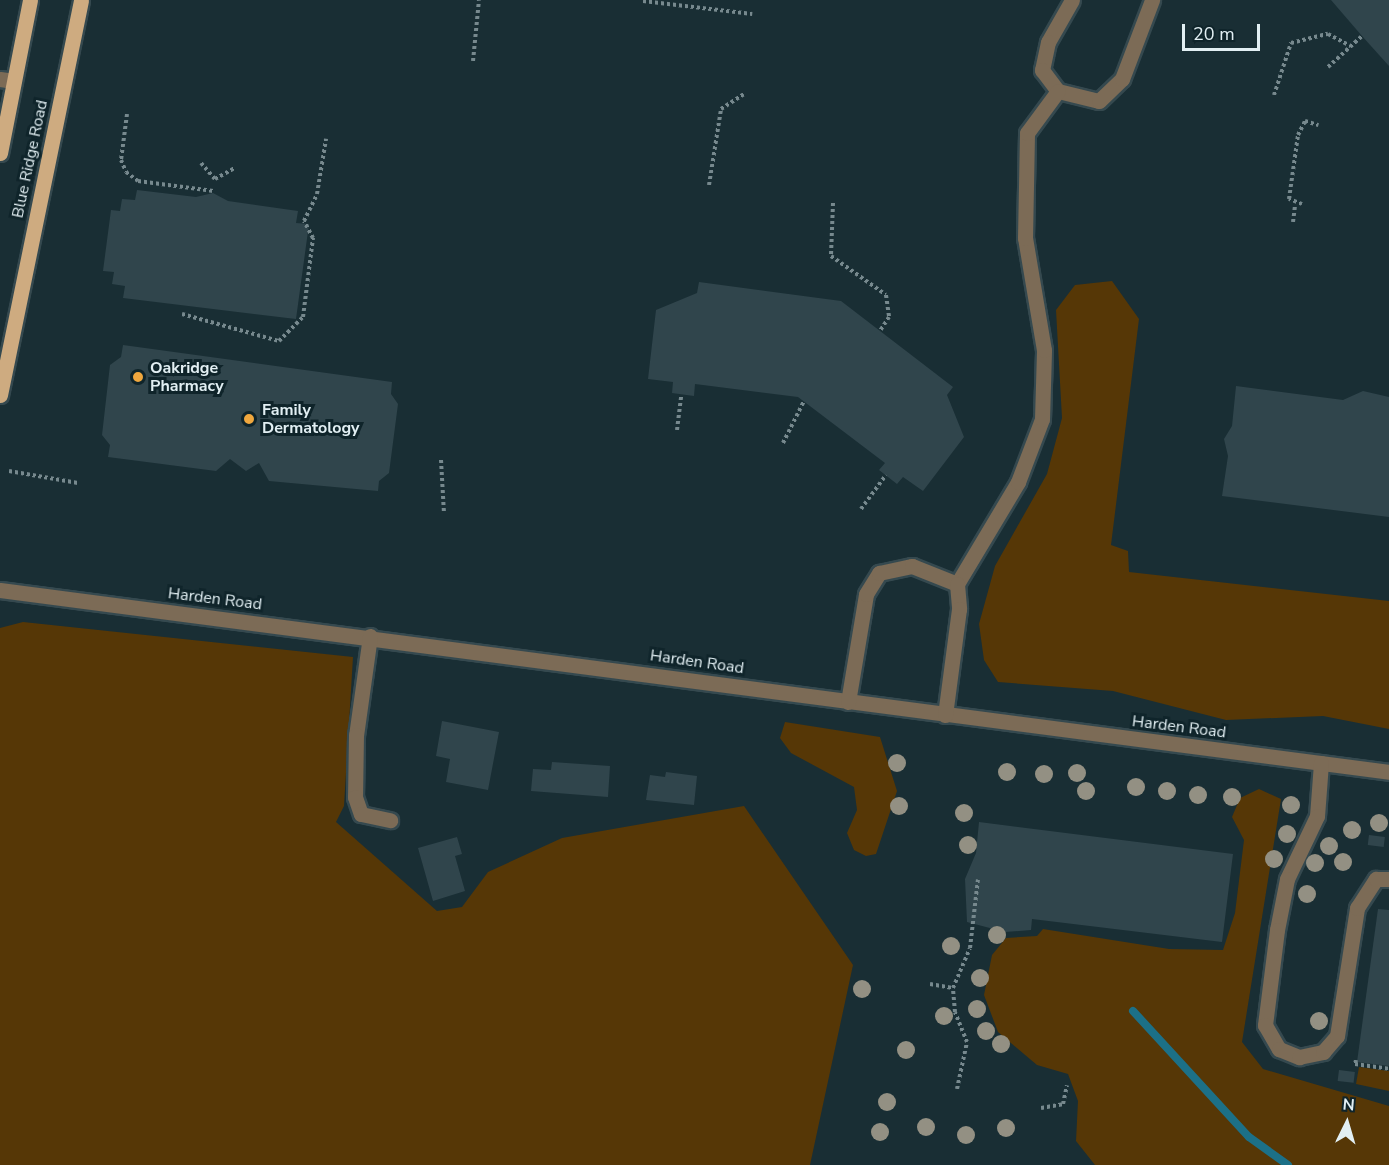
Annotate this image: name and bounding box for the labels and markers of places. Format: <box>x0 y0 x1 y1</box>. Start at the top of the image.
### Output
place label: Oakridge Pharmacy <box>150 358 224 396</box>
marker: Oakridge Pharmacy <box>131 370 145 384</box>
place label: Family Dermatology <box>262 400 360 438</box>
marker: Family Dermatology <box>240 410 258 428</box>

